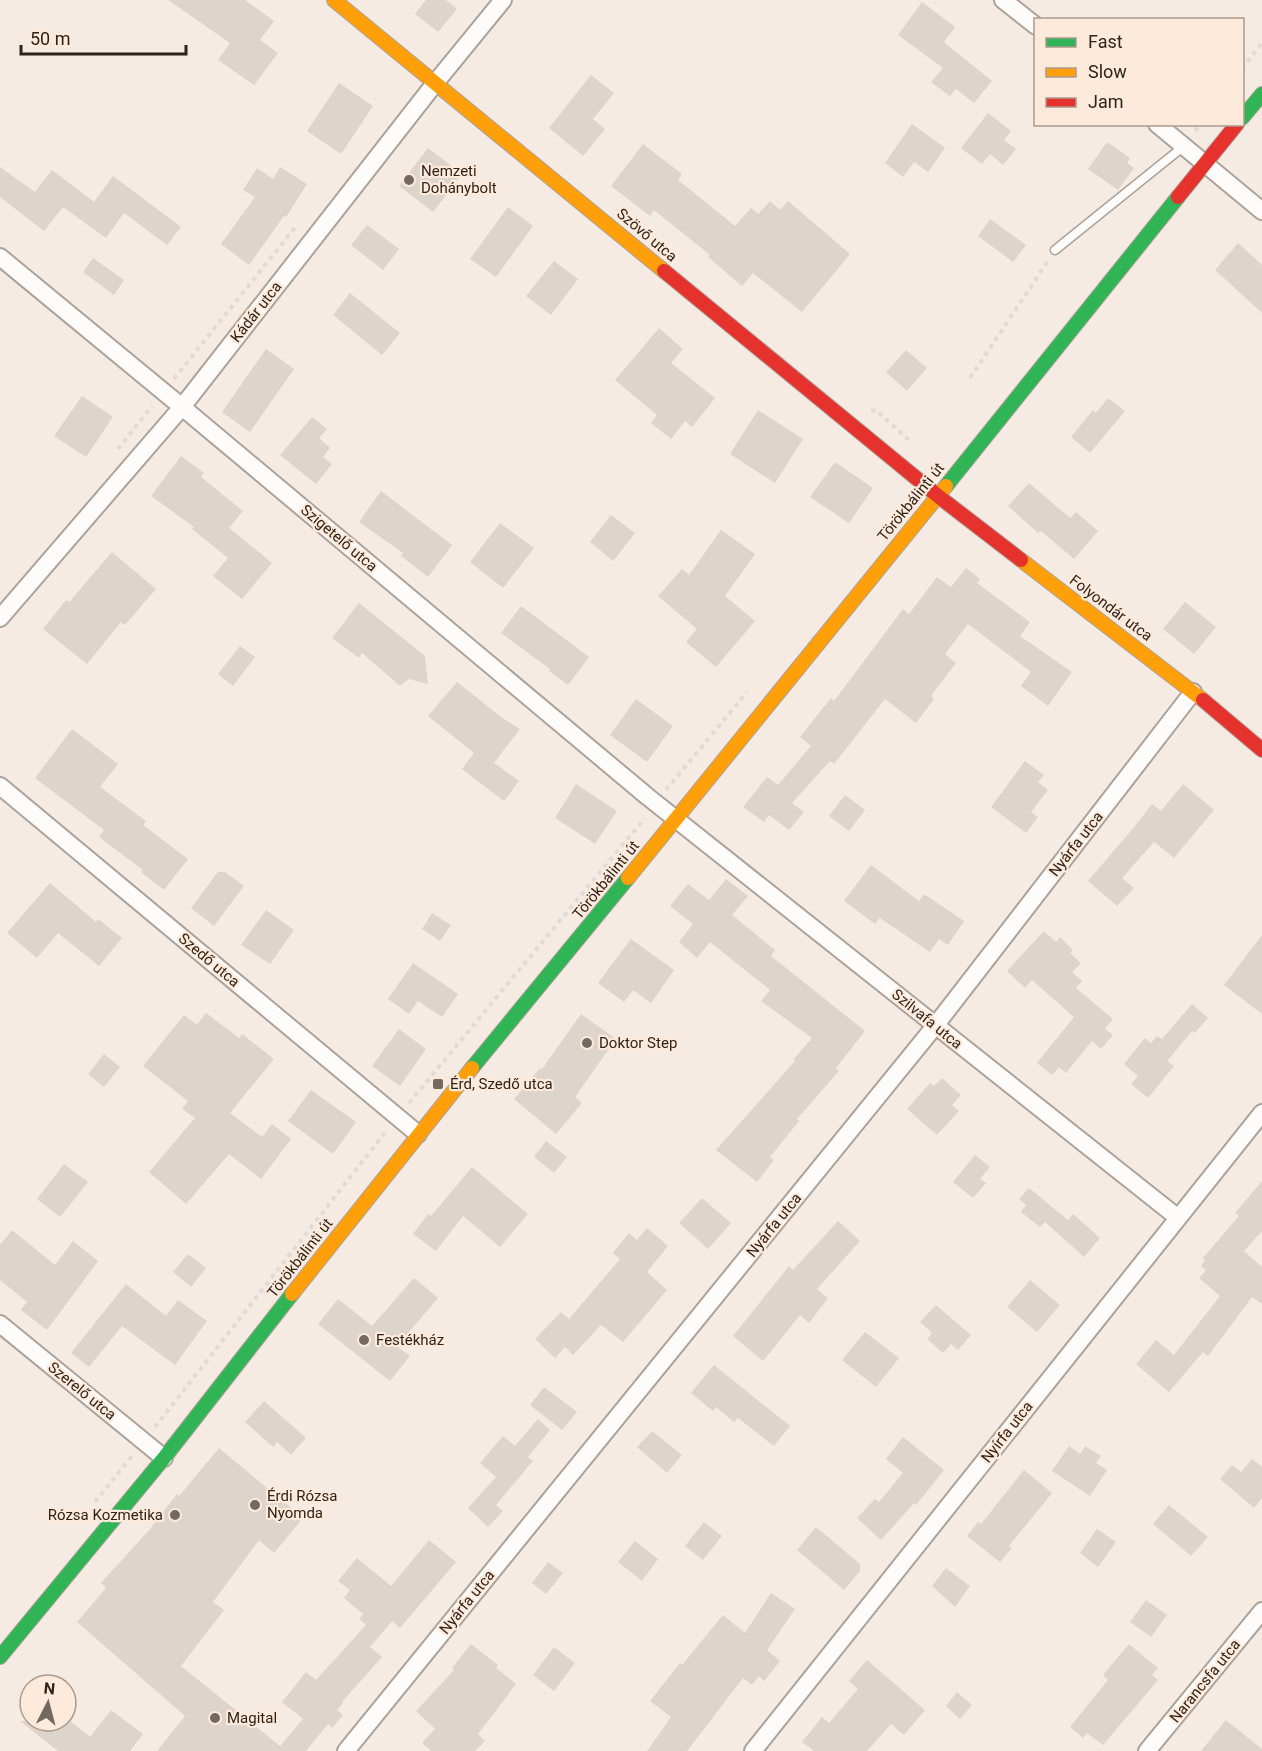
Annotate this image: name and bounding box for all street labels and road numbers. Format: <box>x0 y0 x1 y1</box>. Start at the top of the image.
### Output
street label: Szövő utca <box>613 205 681 265</box>
street label: Kádár utca <box>227 278 285 346</box>
street label: Törökbálinti út <box>874 459 948 545</box>
street label: Szigetelő utca <box>297 501 381 575</box>
street label: Folyondár utca <box>1066 571 1156 645</box>
street label: Nyárfa utca <box>1045 808 1107 880</box>
street label: Törökbálinti út <box>569 837 643 923</box>
street label: Szedő utca <box>175 929 243 991</box>
street label: Szilvafa utca <box>888 985 966 1053</box>
street label: Nyárfa utca <box>743 1189 805 1261</box>
street label: Törökbálinti út <box>264 1215 337 1301</box>
street label: Szerelő utca <box>44 1358 120 1424</box>
street label: Nyírfa utca <box>977 1398 1037 1466</box>
street label: Nyárfa utca <box>436 1566 498 1638</box>
street label: Narancsfa utca <box>1166 1636 1244 1726</box>

